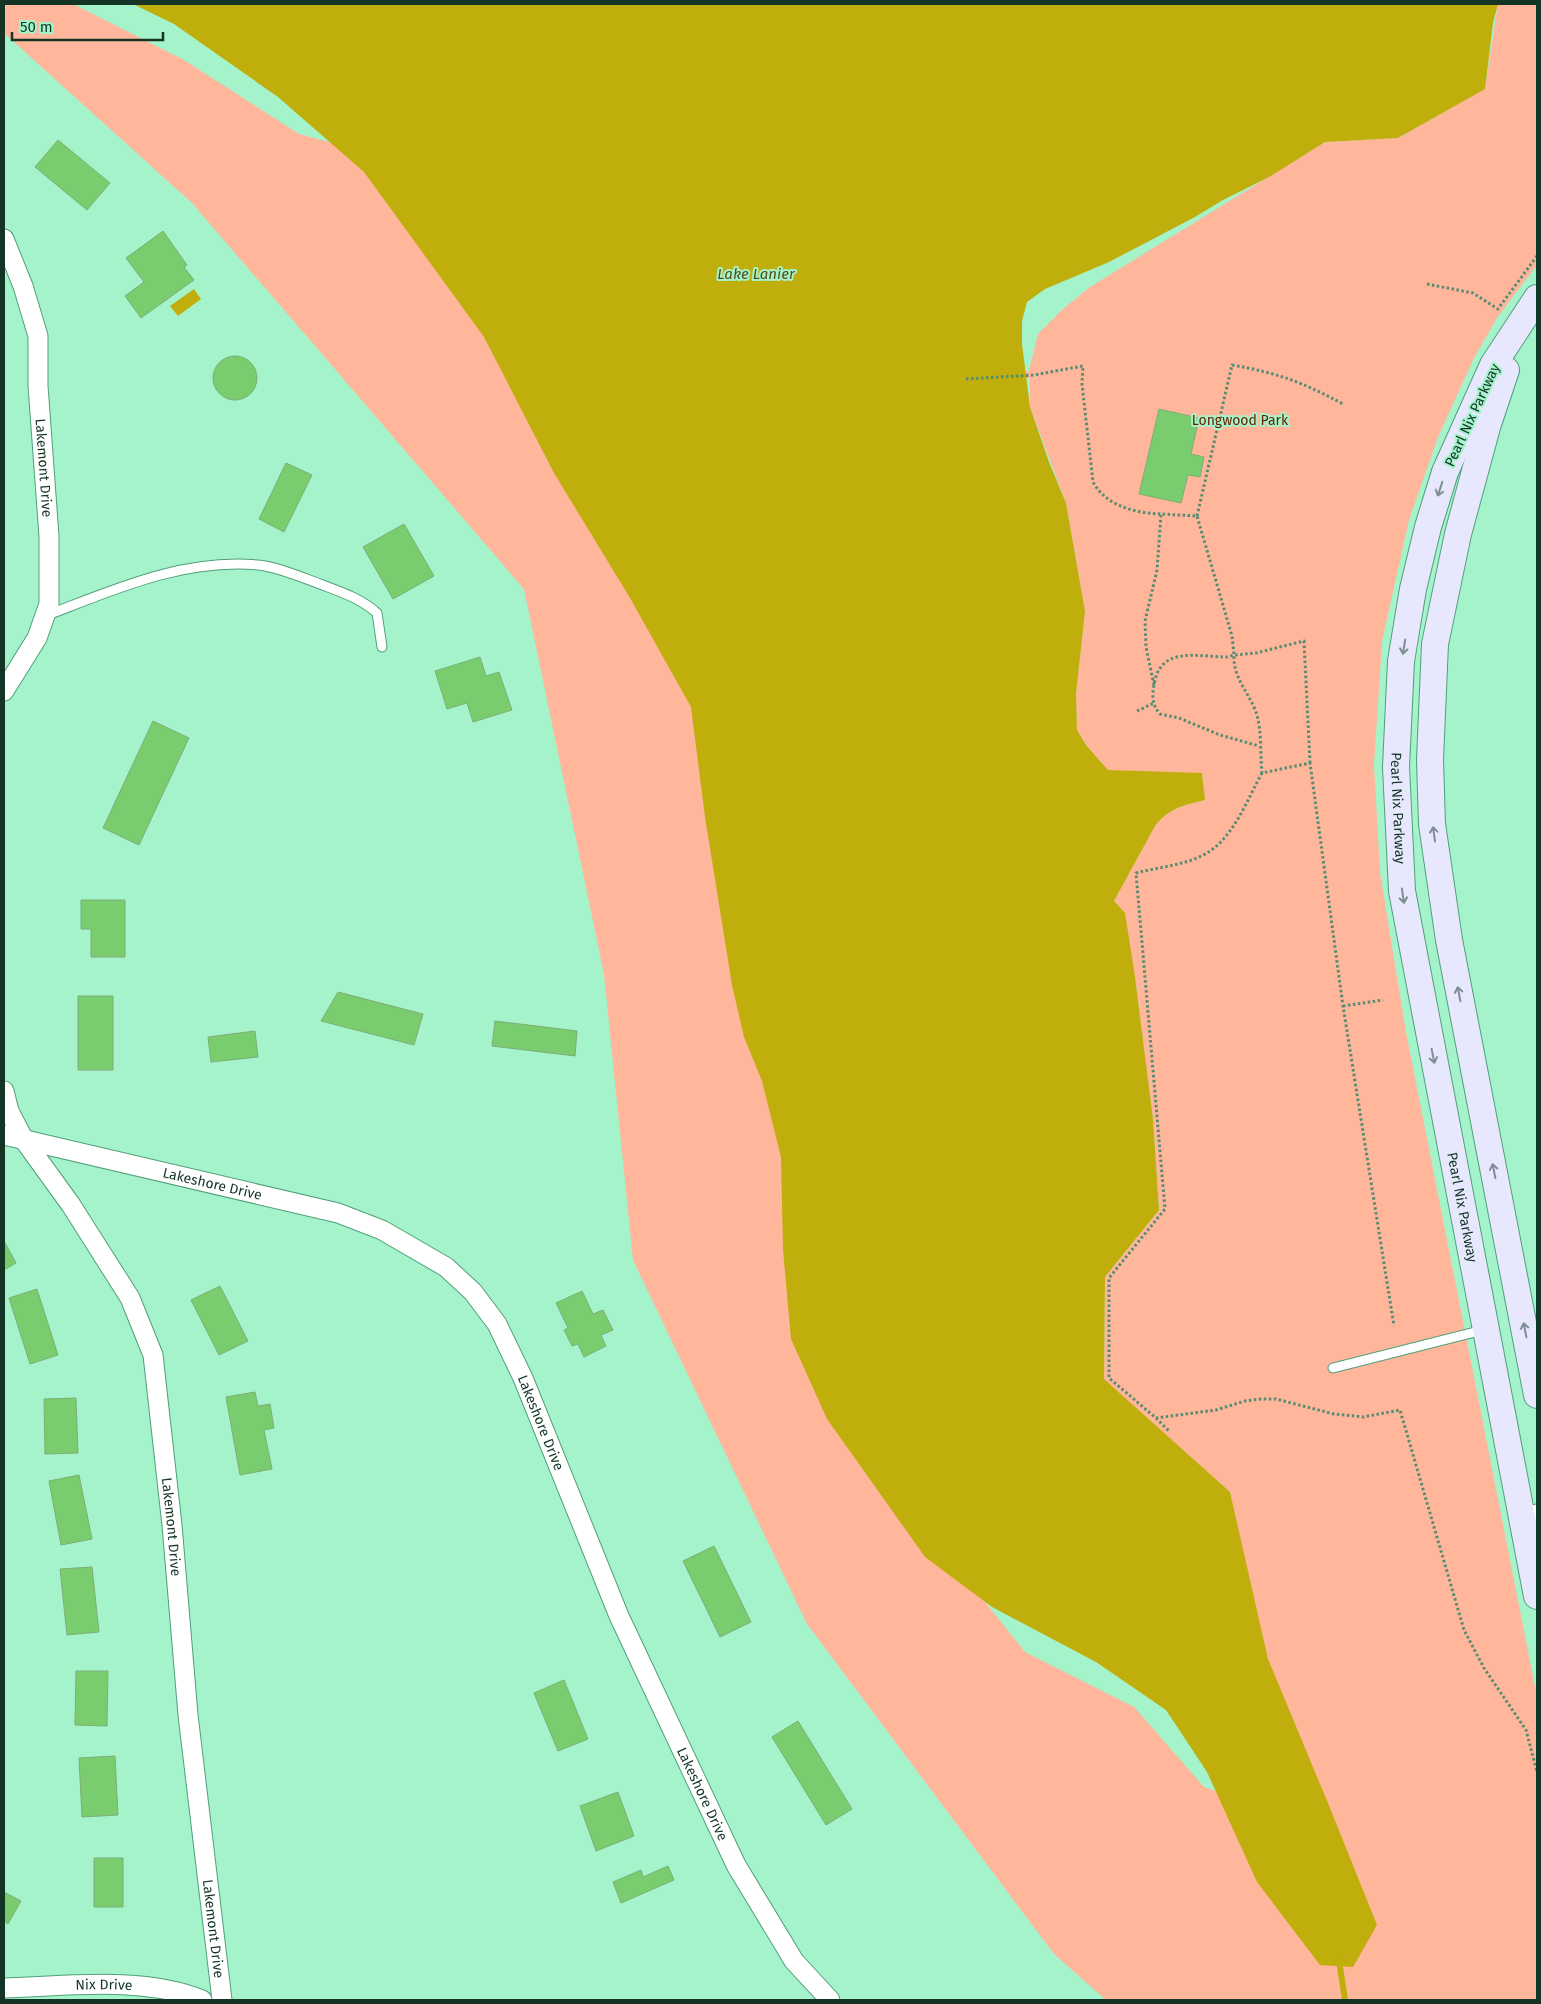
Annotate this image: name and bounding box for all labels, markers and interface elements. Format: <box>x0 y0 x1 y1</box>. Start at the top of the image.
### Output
scale bar <box>12 10 164 42</box>
text: 50 m <box>20 18 53 36</box>
water label: Lake Lanier <box>717 265 796 283</box>
street label: Pearl Nix Parkway <box>1441 361 1504 469</box>
park label: Longwood Park <box>1192 412 1289 429</box>
street label: Lakemont Drive <box>31 418 56 518</box>
one-way arrow <box>1435 480 1444 496</box>
one-way arrow <box>1398 639 1408 655</box>
street label: Pearl Nix Parkway <box>1387 752 1409 864</box>
one-way arrow <box>1428 826 1438 842</box>
one-way arrow <box>1399 888 1409 904</box>
one-way arrow <box>1454 986 1464 1002</box>
one-way arrow <box>1429 1047 1439 1063</box>
street label: Pearl Nix Parkway <box>1443 1151 1481 1264</box>
one-way arrow <box>1488 1163 1498 1179</box>
street label: Lakeshore Drive <box>161 1164 264 1204</box>
one-way arrow <box>1519 1323 1529 1339</box>
street label: Lakeshore Drive <box>514 1373 567 1473</box>
street label: Lakemont Drive <box>158 1477 184 1577</box>
street label: Lakeshore Drive <box>673 1745 731 1844</box>
street label: Lakemont Drive <box>199 1878 227 1979</box>
street label: Nix Drive <box>75 1976 133 1994</box>

